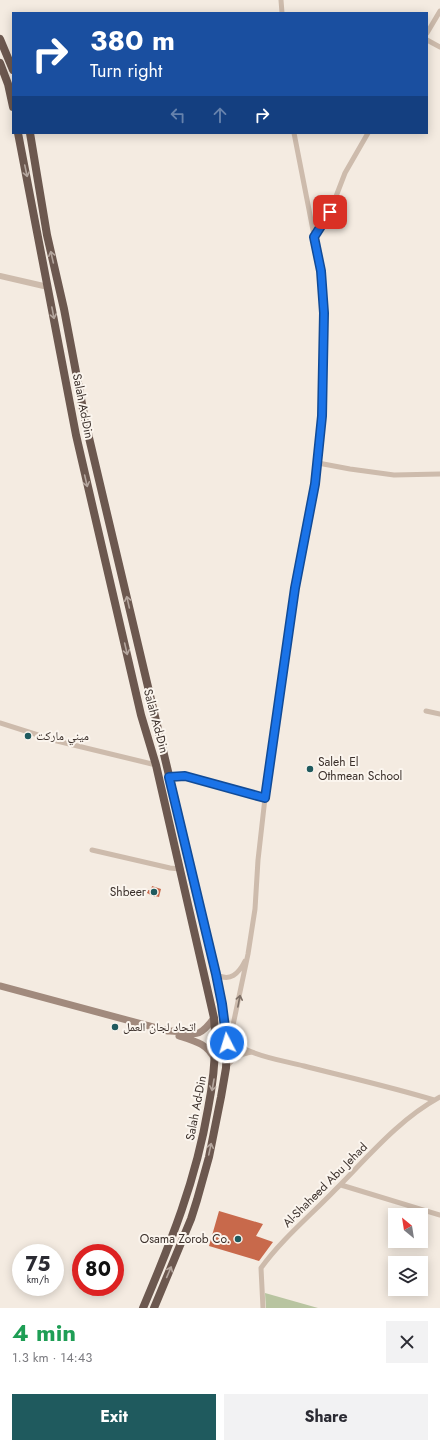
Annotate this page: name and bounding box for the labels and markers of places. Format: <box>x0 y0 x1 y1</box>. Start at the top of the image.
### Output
pin <box>313 195 347 229</box>
place label: ميني ماركت <box>36 727 89 746</box>
marker: ميني ماركت <box>23 731 33 741</box>
place label: Saleh El Othmean School <box>318 753 402 785</box>
marker: Saleh El Othmean School <box>305 764 315 774</box>
place label: Shbeer <box>110 883 147 901</box>
marker: Shbeer <box>149 887 159 897</box>
place label: اتحاد لجان العمل <box>123 1018 196 1036</box>
marker: اتحاد لجان العمل <box>110 1022 120 1032</box>
place label: Osama Zorob Co. <box>140 1230 230 1248</box>
marker: Osama Zorob Co. <box>233 1234 243 1244</box>

